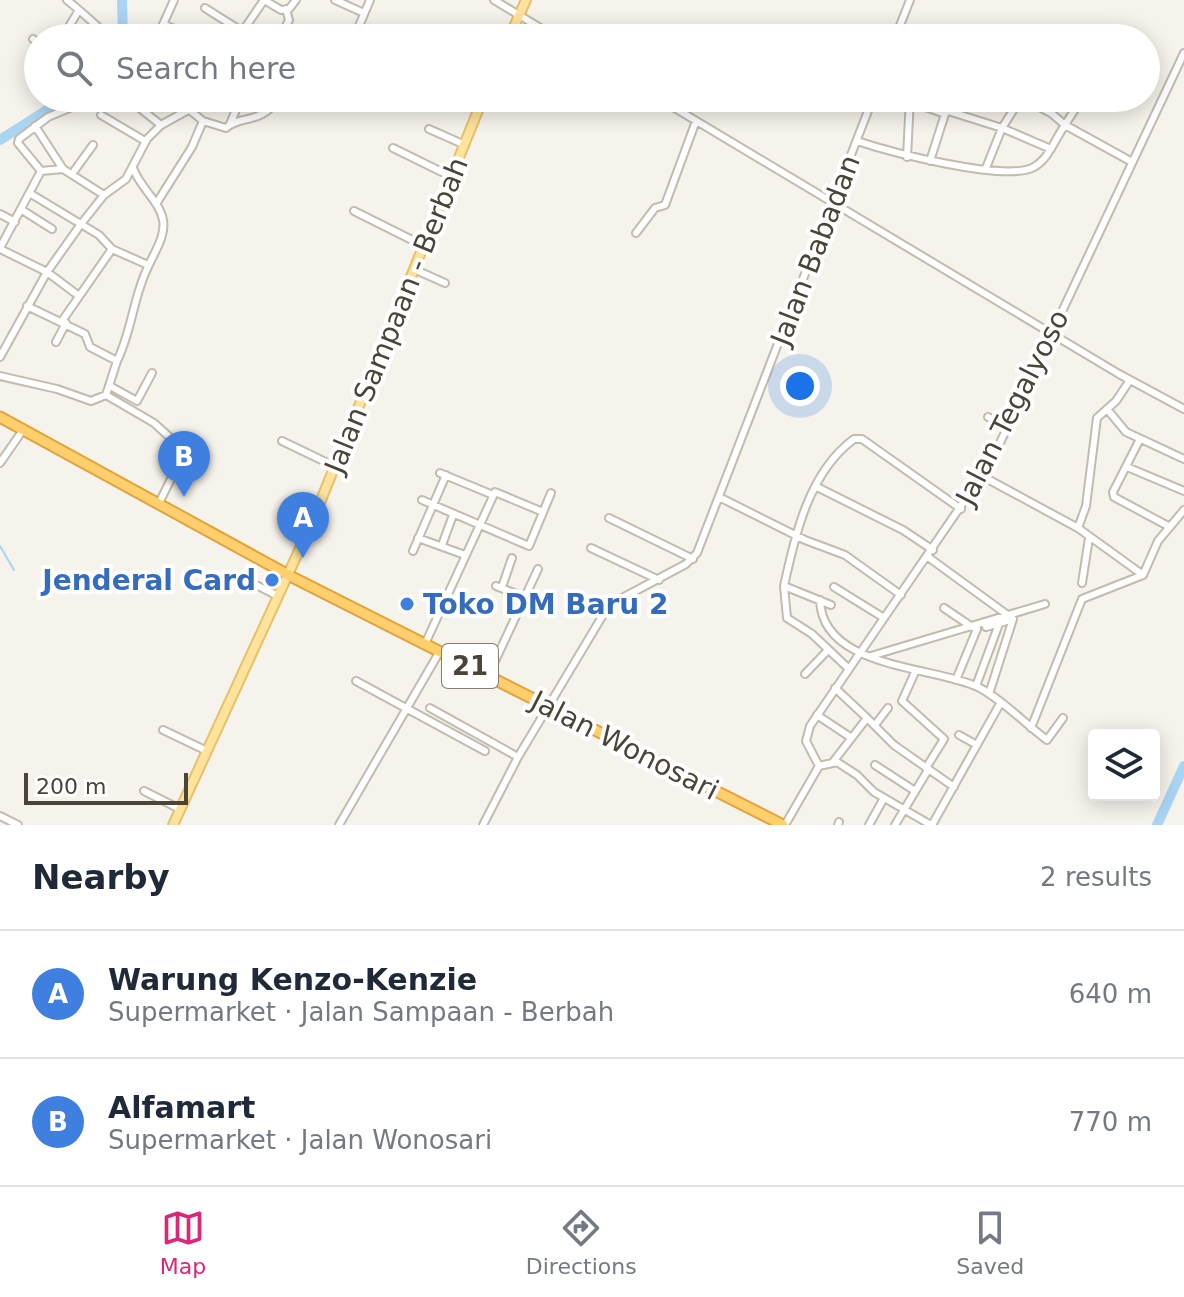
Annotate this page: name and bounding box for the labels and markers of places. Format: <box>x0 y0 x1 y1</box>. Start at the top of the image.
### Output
pin: B <box>158 431 210 497</box>
pin: A <box>277 492 329 558</box>
place label: Jenderal Card <box>40 564 256 597</box>
marker: Jenderal Card <box>263 571 281 589</box>
place label: Toko DM Baru 2 <box>423 588 669 621</box>
marker: Toko DM Baru 2 <box>398 595 416 613</box>

